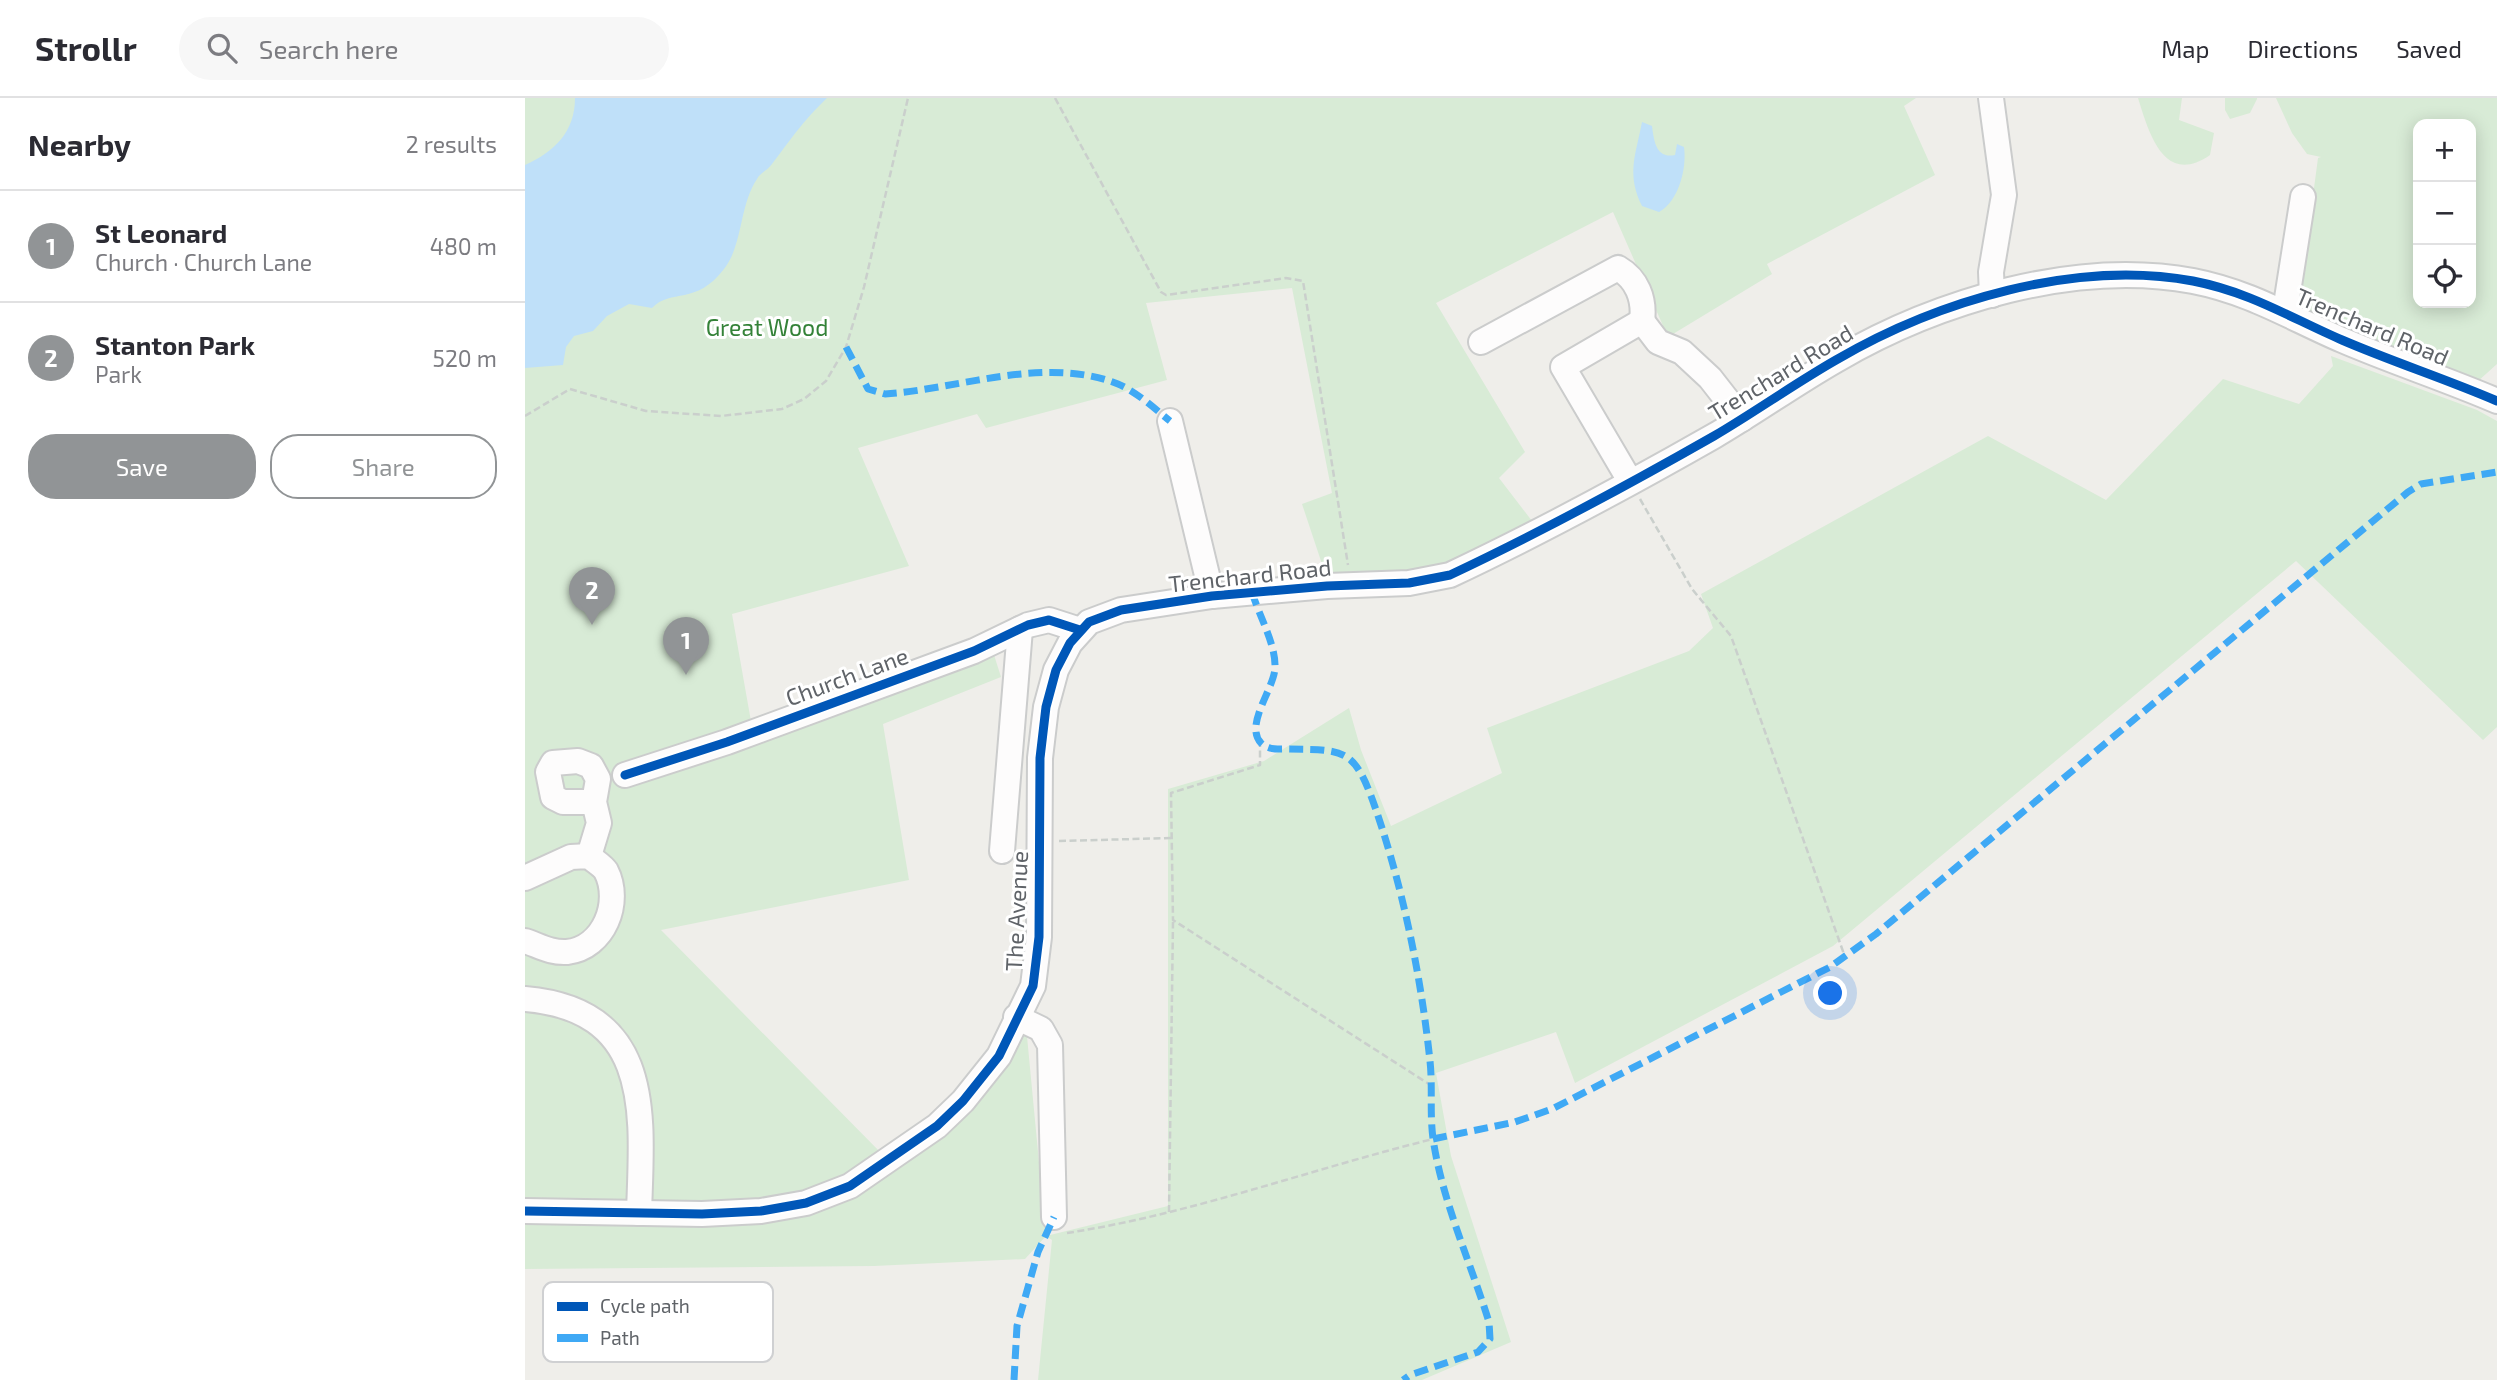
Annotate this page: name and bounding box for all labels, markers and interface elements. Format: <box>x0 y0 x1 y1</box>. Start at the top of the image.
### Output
search box <box>179 17 669 80</box>
text: Strollr <box>35 28 137 68</box>
icon: search <box>203 29 241 67</box>
text: Search here <box>259 33 398 64</box>
text: Map <box>2161 34 2209 63</box>
text: Directions <box>2247 34 2358 63</box>
text: Saved <box>2396 34 2462 63</box>
map controls <box>2413 119 2476 308</box>
button: + <box>2413 119 2476 182</box>
text: Nearby <box>28 126 131 162</box>
text: 2 results <box>406 130 497 158</box>
button: − <box>2413 182 2476 245</box>
text: St Leonard <box>95 217 227 248</box>
text: 1 <box>46 232 56 260</box>
text: 480 m <box>430 232 497 260</box>
button: locate <box>2413 245 2476 308</box>
text: Church · Church Lane <box>95 248 312 276</box>
street label: Trenchard Road <box>2292 281 2453 371</box>
park label: Great Wood <box>706 313 828 341</box>
street label: Trenchard Road <box>1703 318 1858 426</box>
text: Stanton Park <box>95 329 255 360</box>
text: 2 <box>44 344 58 372</box>
text: 520 m <box>433 344 497 372</box>
text: Park <box>95 360 142 388</box>
button: Save <box>28 434 256 499</box>
button: Share <box>270 434 497 499</box>
street label: Trenchard Road <box>1167 553 1333 597</box>
pin: 2 <box>569 567 615 625</box>
pin: 1 <box>663 617 709 675</box>
street label: Church Lane <box>782 641 912 711</box>
street label: The Avenue <box>999 850 1033 972</box>
your location <box>1813 976 1847 1010</box>
legend <box>543 1282 773 1362</box>
text: Cycle path <box>600 1294 690 1317</box>
text: Path <box>600 1326 640 1349</box>

